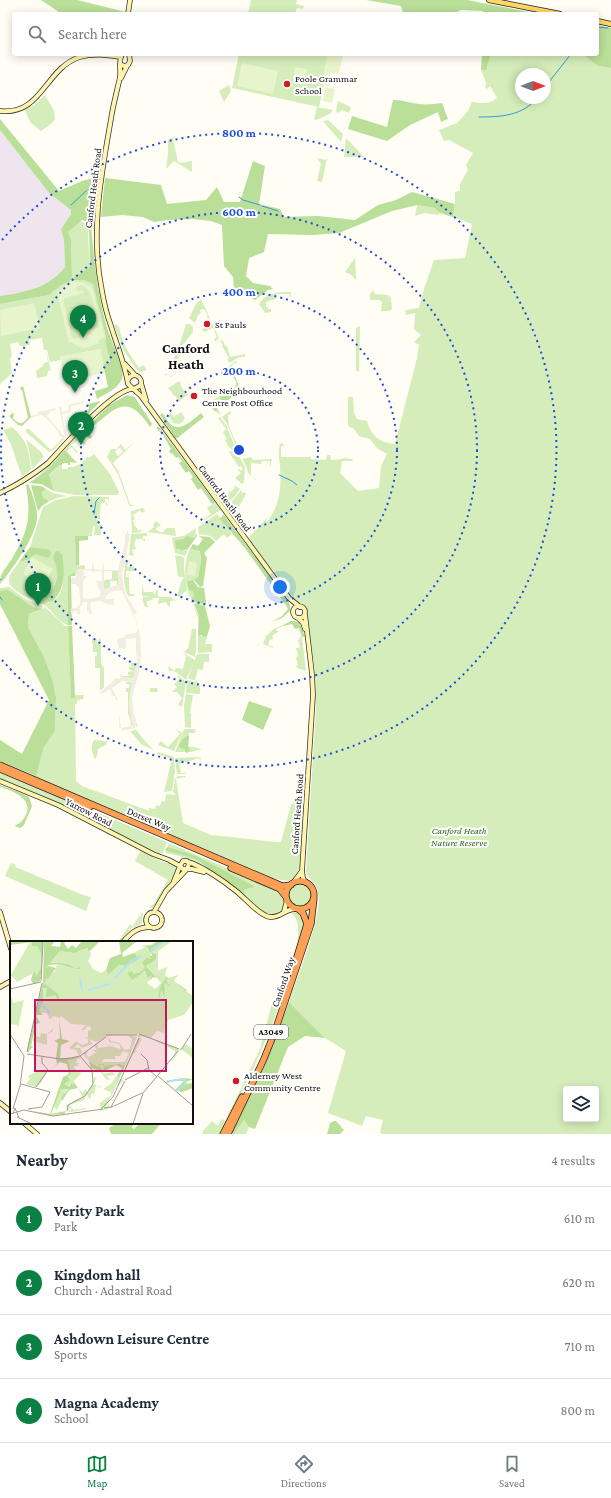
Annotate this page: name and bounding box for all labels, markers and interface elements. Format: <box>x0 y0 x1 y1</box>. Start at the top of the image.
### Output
search box <box>12 12 599 56</box>
icon: search <box>26 23 48 45</box>
text: Search here <box>58 26 127 42</box>
north arrow <box>515 68 551 104</box>
place label: Poole Grammar School <box>295 73 358 96</box>
marker: Poole Grammar School <box>282 79 292 89</box>
text: 800 m <box>222 126 257 140</box>
street label: Canford Heath Road <box>83 147 103 229</box>
text: 600 m <box>222 205 257 219</box>
text: 400 m <box>222 285 257 299</box>
pin: 4 <box>70 305 96 338</box>
marker: St Pauls <box>202 319 212 329</box>
place label: St Pauls <box>215 319 246 330</box>
district label: Canford Heath <box>162 340 210 372</box>
pin: 3 <box>62 360 88 393</box>
text: 200 m <box>222 364 256 378</box>
place label: The Neighbourhood Centre Post Office <box>202 385 283 408</box>
marker: The Neighbourhood Centre Post Office <box>189 391 199 401</box>
pin: 2 <box>68 412 94 445</box>
centre of rings <box>232 443 246 457</box>
street label: Canford Heath Road <box>196 462 254 534</box>
pin: 1 <box>25 573 51 606</box>
your location <box>270 577 290 597</box>
street label: Canford Heath Road <box>289 773 305 855</box>
street label: Yarrow Road <box>64 796 115 829</box>
street label: Dorset Way <box>125 805 173 833</box>
park label: Canford Heath Nature Reserve <box>431 825 487 848</box>
inset map <box>10 941 193 1124</box>
street label: Canford Way <box>269 955 297 1008</box>
road number: A3049 <box>254 1025 288 1039</box>
place label: Alderney West Community Centre <box>244 1070 321 1093</box>
marker: Alderney West Community Centre <box>231 1076 241 1086</box>
map controls <box>563 1086 599 1122</box>
button: layers <box>563 1086 599 1122</box>
text: Nearby <box>16 1151 68 1170</box>
text: 4 results <box>551 1153 595 1168</box>
text: Verity Park <box>54 1203 124 1219</box>
text: 1 <box>27 1211 31 1226</box>
text: 610 m <box>564 1211 595 1226</box>
text: Park <box>54 1219 77 1234</box>
text: Kingdom hall <box>54 1267 140 1283</box>
text: 2 <box>26 1275 32 1290</box>
text: 620 m <box>562 1275 595 1290</box>
text: Church · Adastral Road <box>54 1283 172 1298</box>
text: Ashdown Leisure Centre <box>54 1331 209 1347</box>
text: 3 <box>26 1339 32 1354</box>
text: 710 m <box>564 1339 595 1354</box>
text: Sports <box>54 1347 87 1362</box>
text: Magna Academy <box>54 1395 159 1411</box>
text: 4 <box>25 1403 33 1418</box>
text: 800 m <box>560 1403 595 1418</box>
text: School <box>54 1411 89 1426</box>
tab: Map <box>86 1453 108 1489</box>
tab: Directions <box>281 1453 326 1489</box>
tab: Saved <box>499 1453 525 1489</box>

